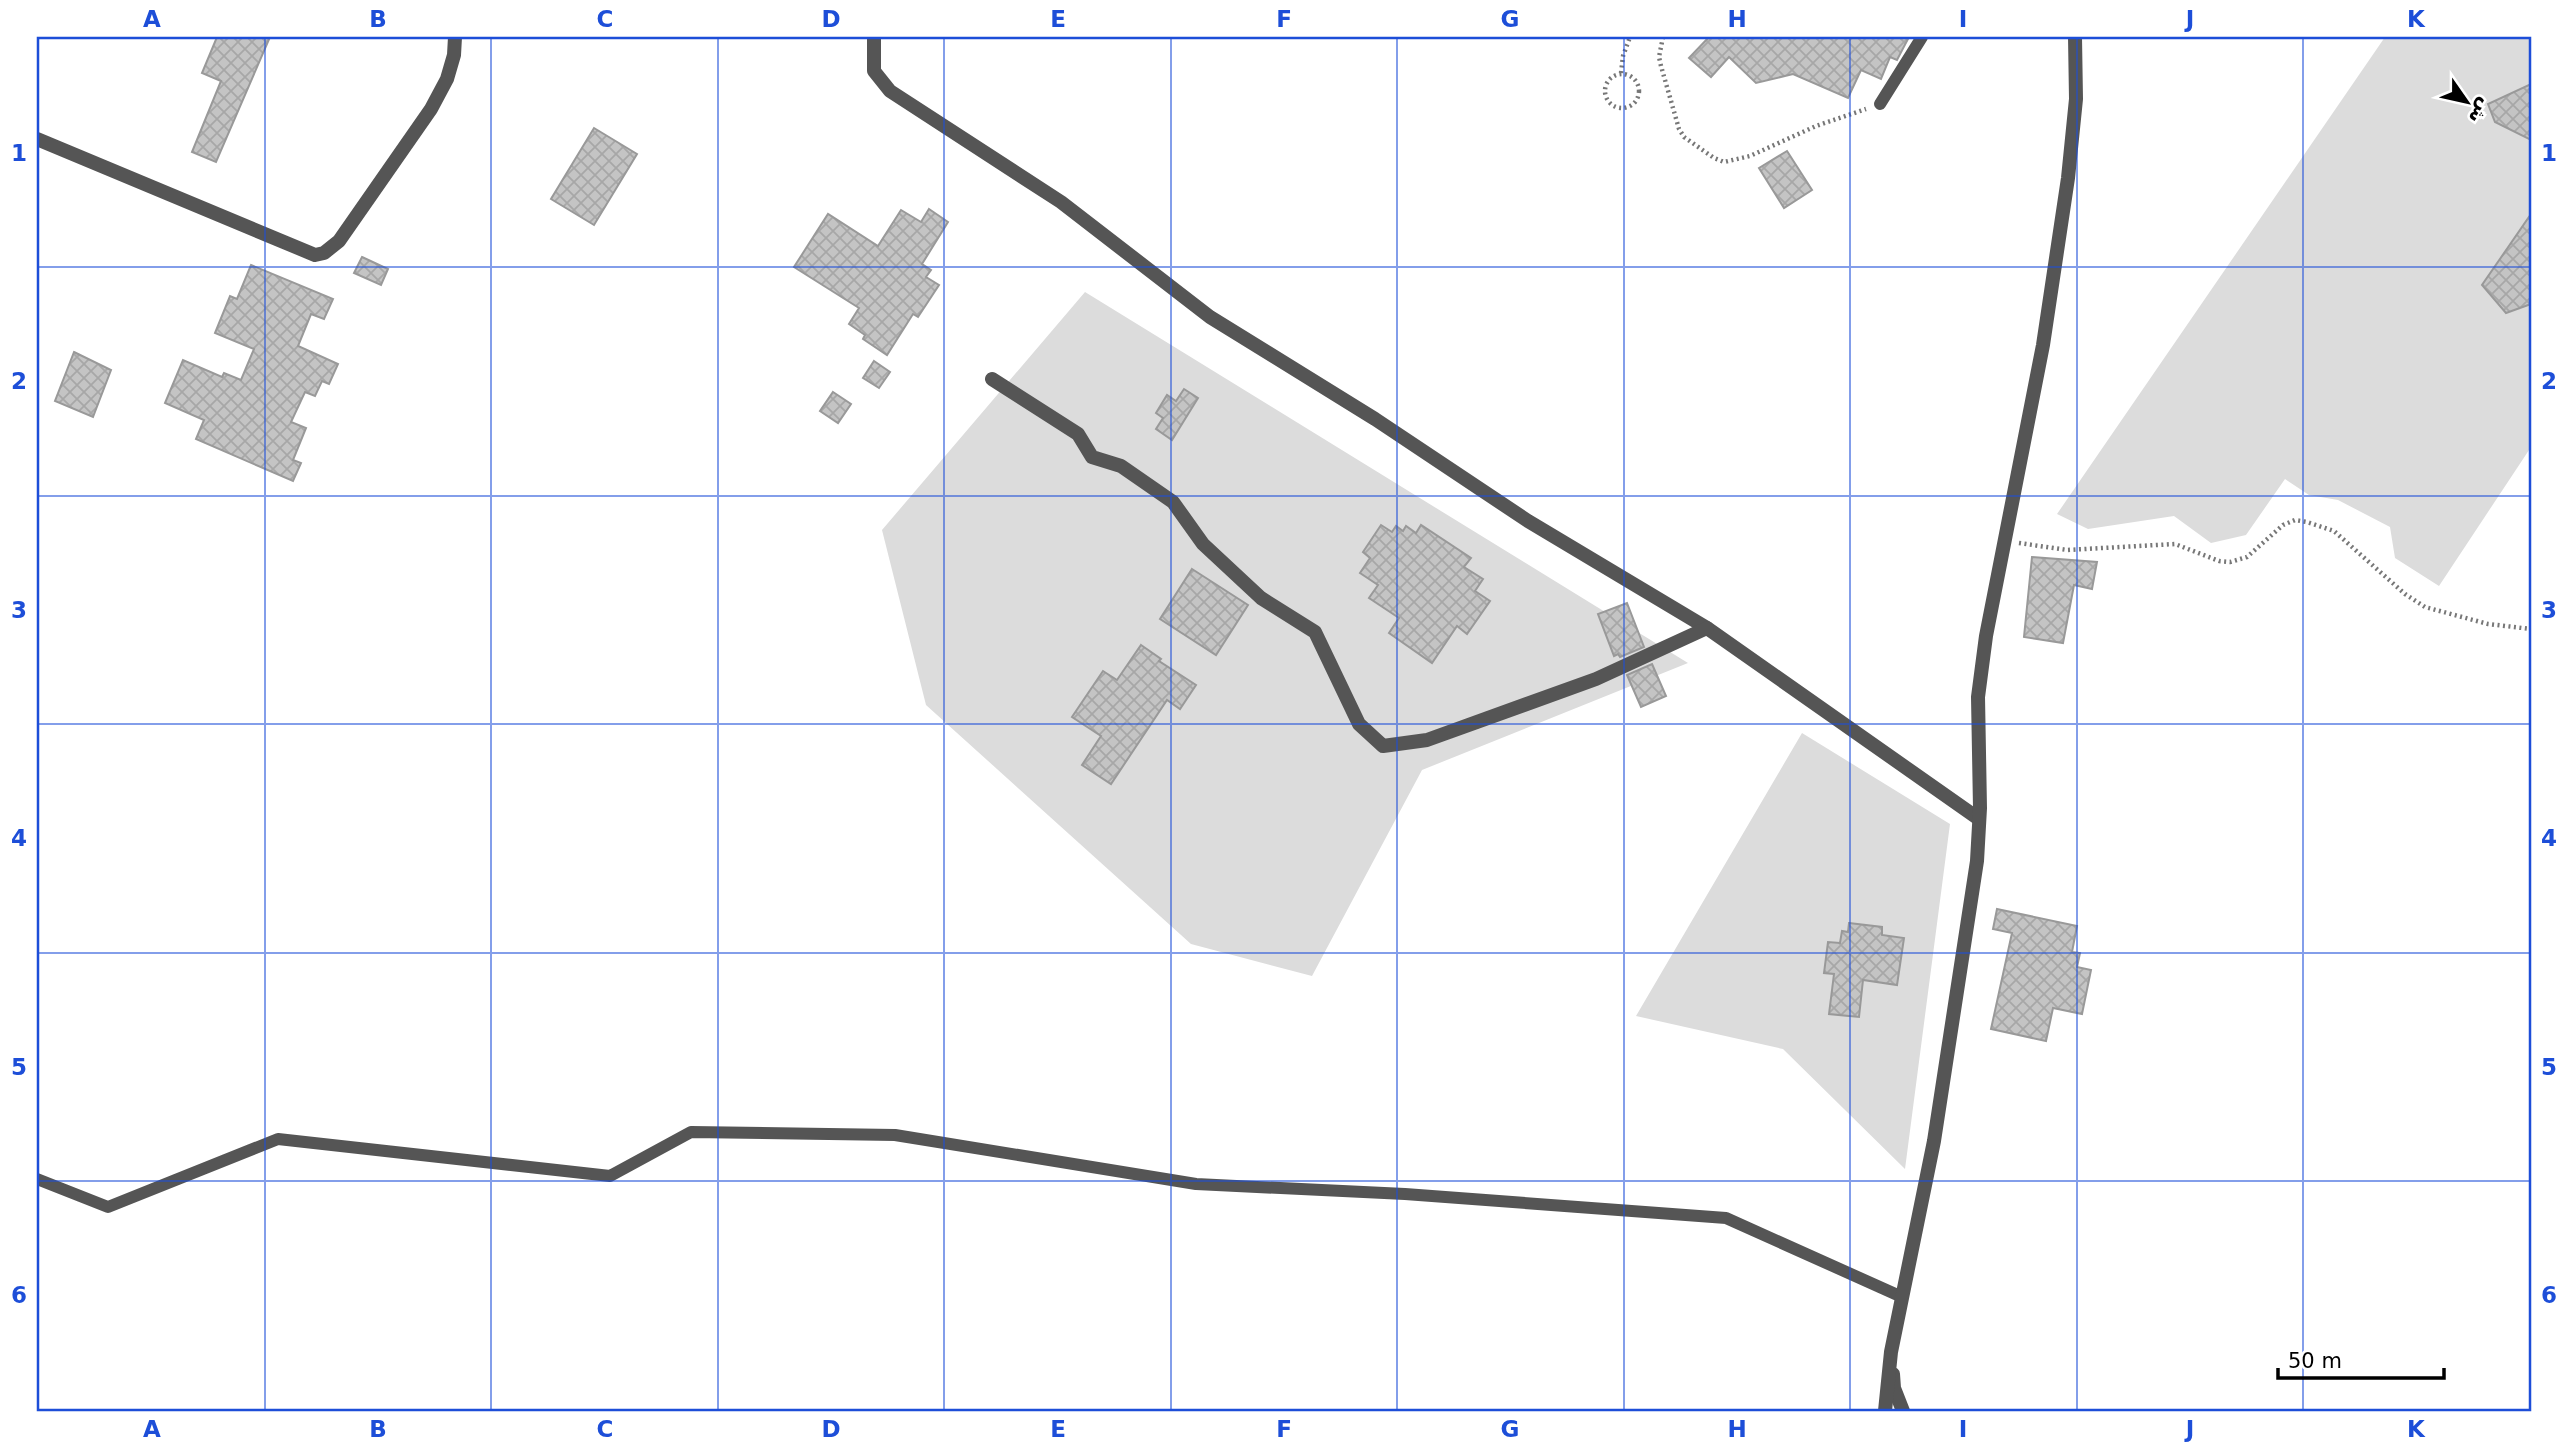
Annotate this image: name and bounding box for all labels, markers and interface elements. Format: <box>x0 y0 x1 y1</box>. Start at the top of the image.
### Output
text: A <box>143 6 161 32</box>
text: B <box>369 6 387 32</box>
text: C <box>597 6 613 32</box>
text: D <box>821 6 841 32</box>
text: E <box>1050 6 1066 32</box>
text: F <box>1276 6 1292 32</box>
text: G <box>1501 6 1519 32</box>
text: H <box>1727 6 1747 32</box>
text: I <box>1959 6 1967 32</box>
text: J <box>2184 6 2194 32</box>
text: K <box>2407 6 2426 32</box>
north arrow <box>2432 66 2502 136</box>
text: ش <box>2464 94 2498 129</box>
text: 1 <box>11 140 27 166</box>
text: 1 <box>2541 140 2557 166</box>
text: 2 <box>11 368 27 394</box>
text: 2 <box>2541 368 2557 394</box>
text: 3 <box>11 597 27 623</box>
text: 3 <box>2541 597 2557 623</box>
text: 4 <box>11 825 27 851</box>
text: 4 <box>2541 825 2557 851</box>
text: 5 <box>11 1054 27 1080</box>
text: 5 <box>2541 1054 2557 1080</box>
text: 6 <box>11 1282 27 1308</box>
text: 6 <box>2541 1282 2557 1308</box>
scale bar <box>2278 1336 2444 1380</box>
text: 50 m <box>2288 1349 2342 1373</box>
text: A <box>143 1416 161 1442</box>
text: B <box>369 1416 387 1442</box>
text: C <box>597 1416 613 1442</box>
text: D <box>821 1416 841 1442</box>
text: E <box>1050 1416 1066 1442</box>
text: F <box>1276 1416 1292 1442</box>
text: G <box>1501 1416 1519 1442</box>
text: H <box>1727 1416 1747 1442</box>
text: I <box>1959 1416 1967 1442</box>
text: J <box>2184 1416 2194 1442</box>
text: K <box>2407 1416 2426 1442</box>

